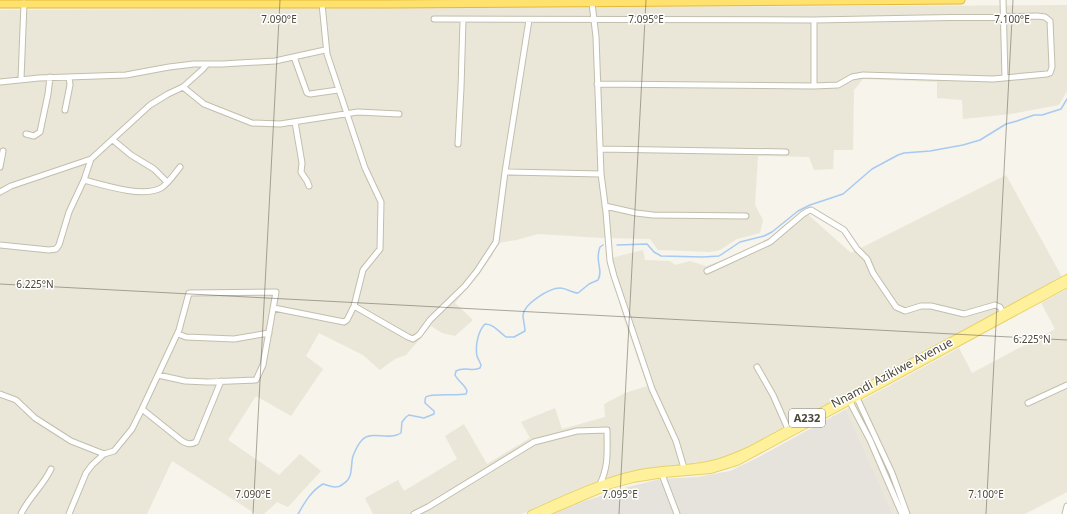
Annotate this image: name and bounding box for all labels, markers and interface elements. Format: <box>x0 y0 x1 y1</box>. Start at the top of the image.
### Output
text: 7.090°E <box>261 12 297 26</box>
text: 7.095°E <box>628 12 664 26</box>
text: 7.100°E <box>994 12 1030 26</box>
text: 6.225°N <box>16 277 54 291</box>
text: 6.225°N <box>1013 332 1051 346</box>
street label: Nnamdi Azikiwe Avenue <box>828 333 956 412</box>
road number: A232 <box>789 409 825 427</box>
text: 7.090°E <box>235 487 271 501</box>
text: 7.095°E <box>602 487 638 501</box>
text: 7.100°E <box>968 487 1004 501</box>

